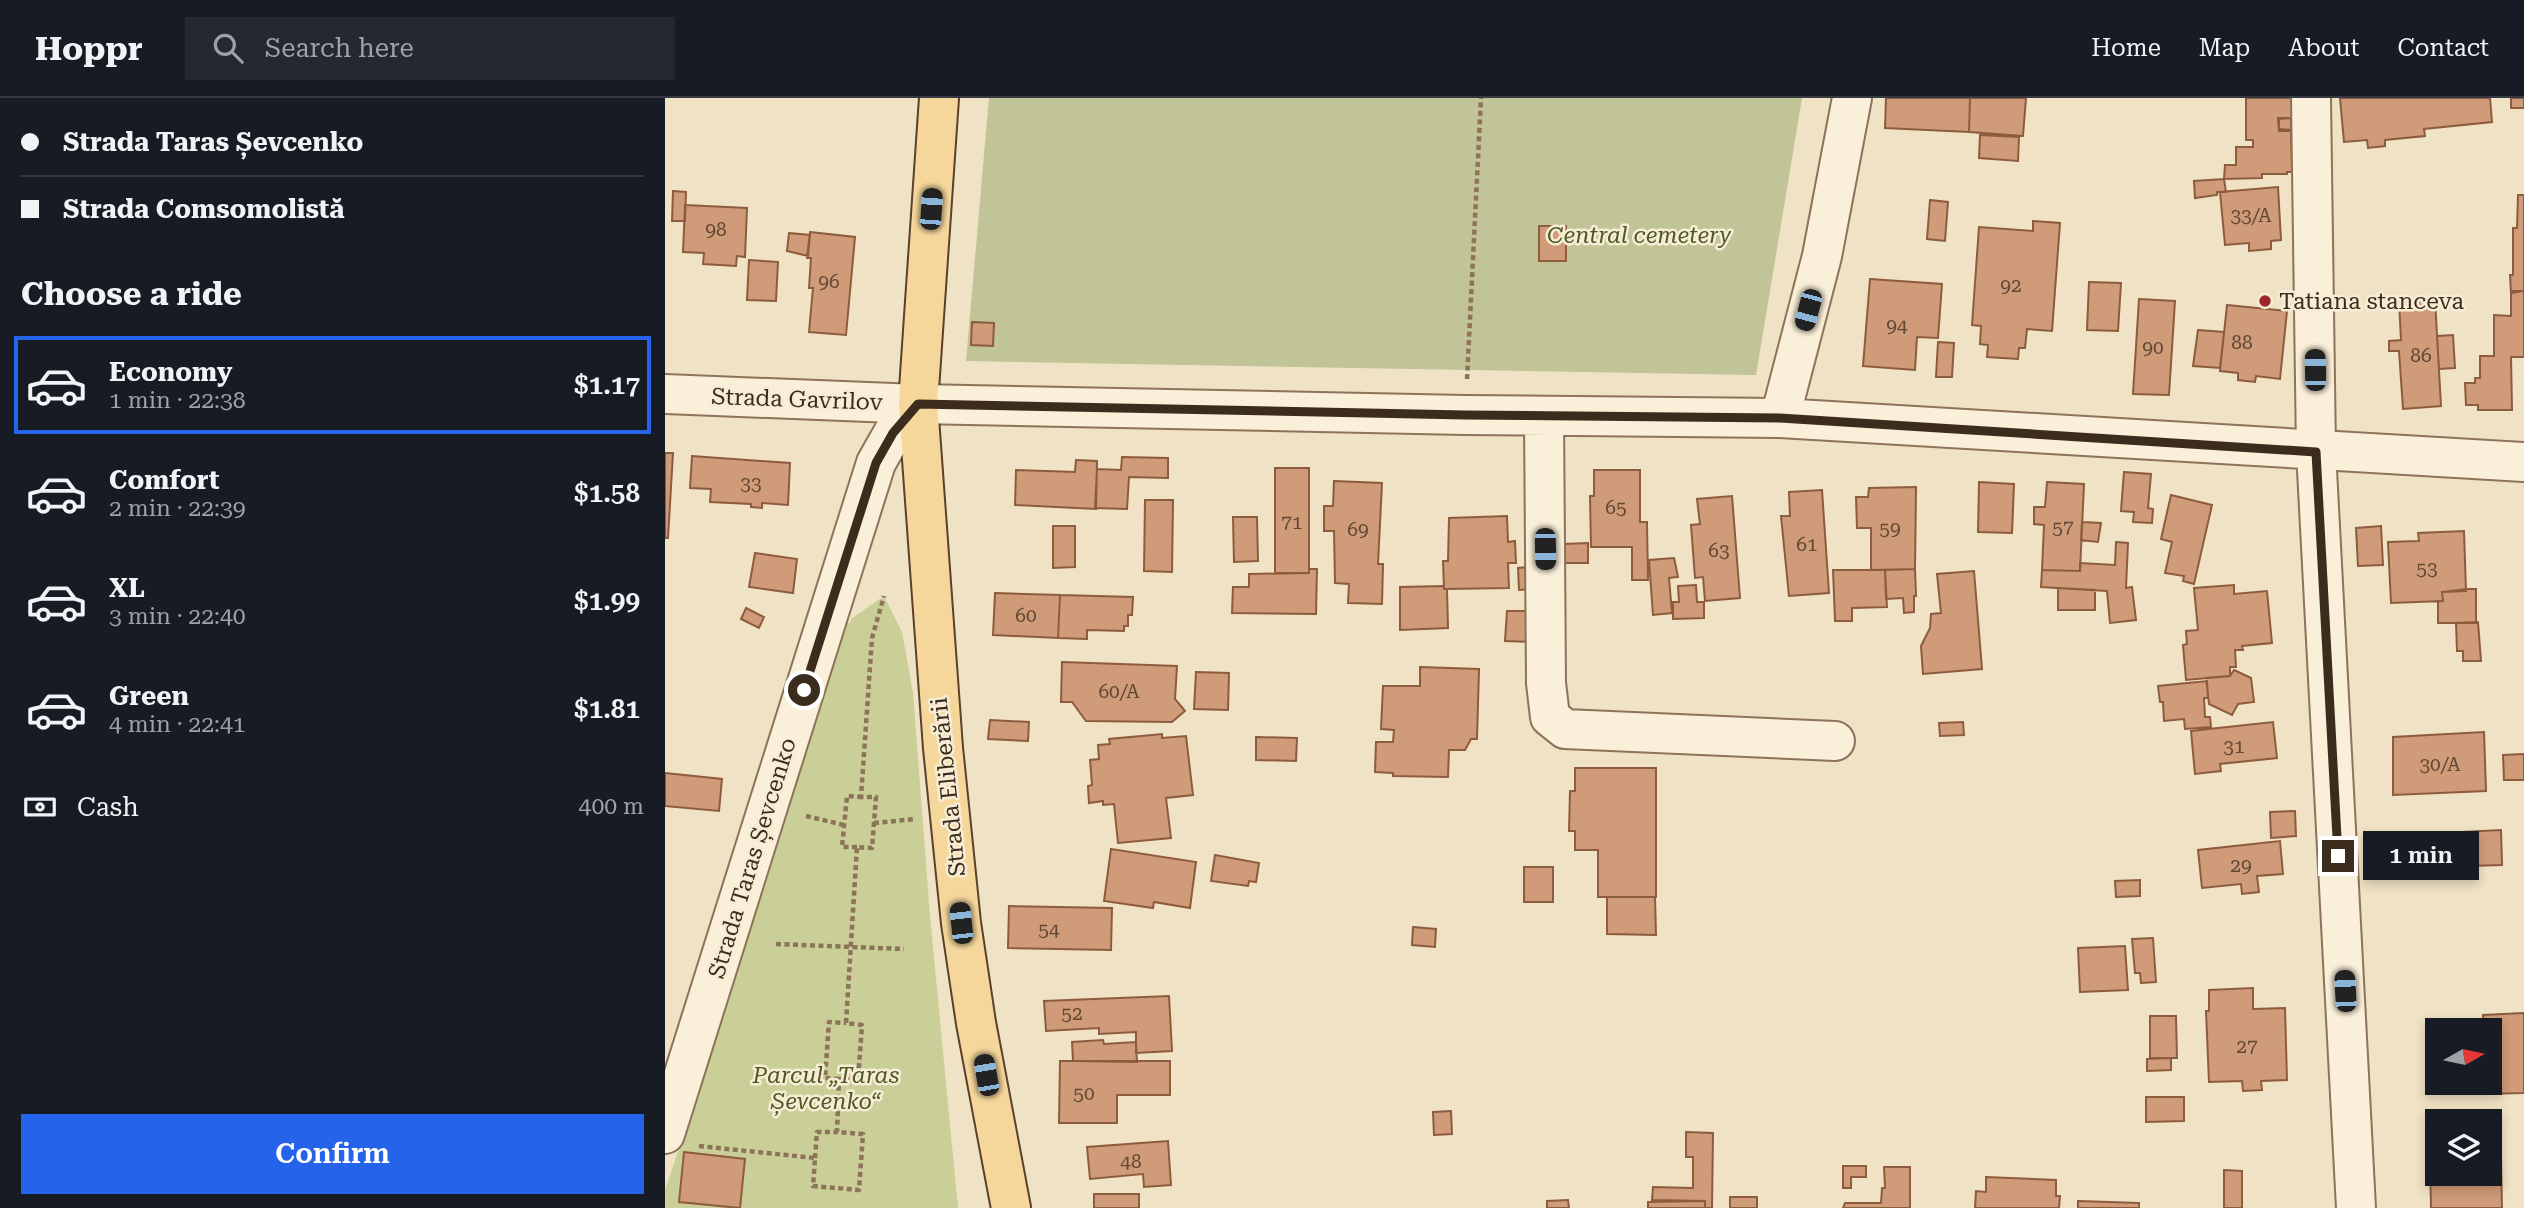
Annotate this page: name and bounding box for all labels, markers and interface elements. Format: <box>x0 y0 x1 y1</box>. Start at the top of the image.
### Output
search box <box>185 17 675 80</box>
text: Hoppr <box>35 29 143 68</box>
icon: search <box>209 29 247 67</box>
text: Search here <box>265 33 414 63</box>
text: Home <box>2091 34 2161 62</box>
text: Map <box>2199 34 2250 62</box>
text: About <box>2288 34 2359 62</box>
text: Contact <box>2397 34 2489 62</box>
text: Strada Taras Șevcenko <box>63 127 363 157</box>
car <box>920 187 943 231</box>
text: Strada Comsomolistă <box>63 194 345 224</box>
house number: 33/A <box>2230 204 2272 227</box>
house number: 98 <box>705 218 727 241</box>
park label: Central cemetery <box>1547 222 1732 249</box>
house number: 96 <box>818 270 840 293</box>
house number: 92 <box>2000 274 2022 297</box>
text: Choose a ride <box>21 275 242 313</box>
car <box>1793 287 1824 333</box>
place label: Tatiana stanceva <box>2279 288 2464 315</box>
marker: Tatiana stanceva <box>2257 293 2273 309</box>
house number: 94 <box>1886 314 1908 337</box>
house number: 88 <box>2231 331 2253 354</box>
house number: 90 <box>2142 336 2164 359</box>
house number: 86 <box>2410 344 2432 367</box>
car <box>2305 349 2326 391</box>
icon: car <box>25 354 88 417</box>
text: Economy <box>109 357 232 387</box>
text: $1.17 <box>574 370 640 400</box>
street label: Strada Gavrilov <box>711 383 884 416</box>
text: 1 min · 22:38 <box>109 387 246 414</box>
icon: car <box>25 462 88 525</box>
text: Comfort <box>109 465 219 495</box>
house number: 33 <box>740 472 762 495</box>
text: $1.58 <box>574 478 640 508</box>
text: 2 min · 22:39 <box>109 495 246 522</box>
house number: 65 <box>1605 496 1627 519</box>
house number: 71 <box>1281 511 1303 534</box>
house number: 57 <box>2052 516 2074 539</box>
house number: 59 <box>1879 517 1901 540</box>
house number: 69 <box>1347 518 1369 541</box>
car <box>1535 528 1556 570</box>
house number: 61 <box>1796 533 1818 556</box>
house number: 63 <box>1708 539 1730 562</box>
house number: 53 <box>2416 557 2438 580</box>
icon: car <box>25 570 88 633</box>
text: XL <box>109 573 145 603</box>
text: $1.99 <box>574 586 640 616</box>
text: 3 min · 22:40 <box>109 603 246 630</box>
house number: 60 <box>1015 604 1037 627</box>
route start <box>788 674 820 706</box>
icon: car <box>25 678 88 741</box>
house number: 60/A <box>1098 680 1140 703</box>
text: Green <box>109 681 189 711</box>
text: $1.81 <box>574 694 640 724</box>
street label: Strada Eliberării <box>926 696 971 878</box>
text: 4 min · 22:41 <box>109 711 246 738</box>
street label: Strada Taras Șevcenko <box>703 735 803 982</box>
house number: 31 <box>2223 735 2245 758</box>
house number: 30/A <box>2419 753 2461 776</box>
icon: cash <box>21 788 59 826</box>
text: Cash <box>77 792 139 822</box>
text: 400 m <box>579 793 644 820</box>
callout: 1 min <box>2363 832 2478 880</box>
route end <box>2322 840 2354 872</box>
text: 1 min <box>2389 842 2453 869</box>
house number: 29 <box>2230 854 2252 877</box>
car <box>949 901 974 945</box>
house number: 54 <box>1038 918 1060 941</box>
car <box>2334 969 2357 1013</box>
house number: 52 <box>1061 1002 1083 1025</box>
north arrow <box>2425 1018 2503 1096</box>
map controls <box>2425 1018 2502 1186</box>
house number: 27 <box>2236 1035 2258 1058</box>
car <box>973 1052 1000 1098</box>
park label: Parcul „Taras Șevcenko“ <box>752 1062 899 1116</box>
house number: 50 <box>1073 1082 1095 1105</box>
button: layers <box>2425 1109 2502 1186</box>
button: Confirm <box>21 1114 644 1194</box>
house number: 48 <box>1120 1150 1142 1173</box>

